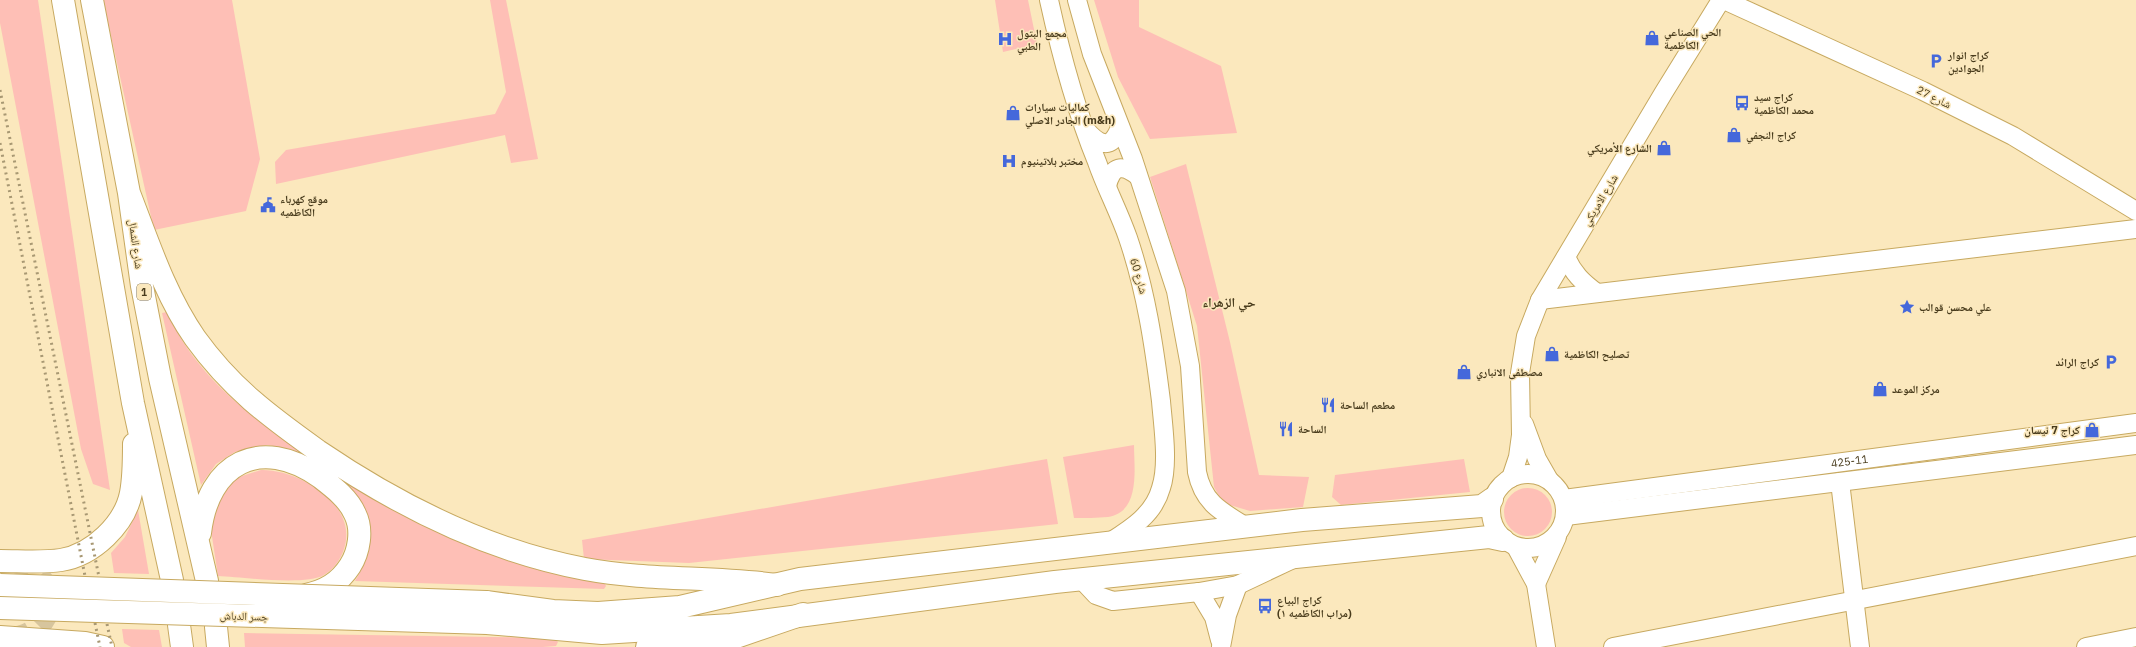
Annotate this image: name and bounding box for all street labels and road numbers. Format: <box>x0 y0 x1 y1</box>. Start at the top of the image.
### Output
street label: شارع 27 <box>1914 83 1954 111</box>
street label: شارع الامريكي <box>1579 172 1622 229</box>
street label: شارع الشمال <box>126 218 146 270</box>
street label: شارع 60 <box>1127 256 1151 296</box>
road number: 1 <box>137 284 151 300</box>
street label: 425-11 <box>1830 452 1869 470</box>
street label: جسر الدباش <box>220 608 268 624</box>

